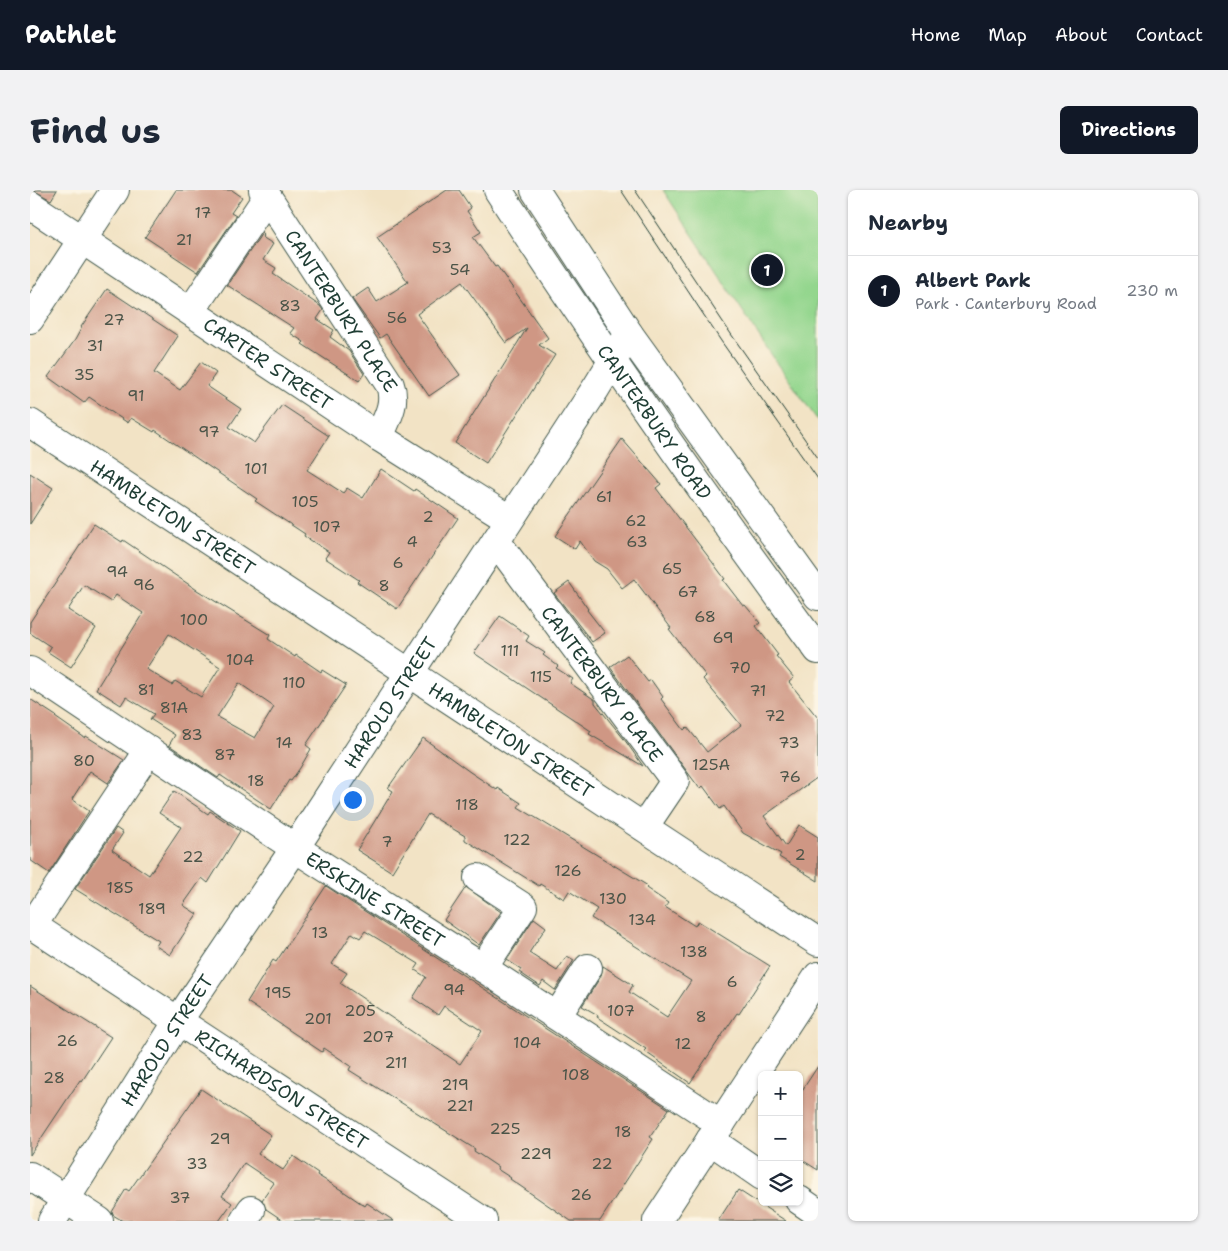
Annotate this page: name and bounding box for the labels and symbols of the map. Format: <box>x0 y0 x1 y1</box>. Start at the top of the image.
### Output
house number: 17 <box>194 202 212 223</box>
street label: CANTERBURY PLACE <box>280 225 404 397</box>
house number: 21 <box>175 229 193 250</box>
house number: 53 <box>432 237 452 258</box>
pin: 1 <box>751 251 783 289</box>
house number: 54 <box>450 259 470 280</box>
house number: 83 <box>279 295 301 316</box>
house number: 56 <box>387 307 407 328</box>
house number: 27 <box>103 309 125 330</box>
street label: CARTER STREET <box>199 311 338 415</box>
house number: 31 <box>86 335 104 356</box>
street label: CANTERBURY ROAD <box>592 340 718 504</box>
house number: 35 <box>74 364 94 385</box>
house number: 91 <box>127 385 145 406</box>
house number: 97 <box>198 421 220 442</box>
street label: HAMBLETON STREET <box>85 454 260 581</box>
house number: 101 <box>244 458 268 479</box>
house number: 61 <box>596 486 612 507</box>
house number: 105 <box>291 491 319 512</box>
house number: 2 <box>422 506 434 527</box>
house number: 62 <box>625 510 647 531</box>
house number: 107 <box>313 516 341 537</box>
house number: 4 <box>406 531 418 552</box>
house number: 63 <box>626 531 648 552</box>
house number: 6 <box>392 552 404 573</box>
house number: 65 <box>662 558 682 579</box>
house number: 94 <box>106 561 128 582</box>
house number: 96 <box>133 574 155 595</box>
house number: 8 <box>378 575 390 596</box>
house number: 67 <box>678 581 698 602</box>
street label: CANTERBURY PLACE <box>536 601 669 767</box>
house number: 68 <box>694 606 716 627</box>
house number: 100 <box>180 609 208 630</box>
house number: 69 <box>712 627 734 648</box>
street label: HAROLD STREET <box>338 632 443 773</box>
house number: 111 <box>501 640 519 661</box>
house number: 104 <box>226 649 254 670</box>
house number: 70 <box>729 657 751 678</box>
house number: 115 <box>530 666 552 687</box>
house number: 110 <box>282 672 306 693</box>
street label: HAMBLETON STREET <box>424 676 599 803</box>
house number: 81 <box>137 679 155 700</box>
house number: 71 <box>749 680 767 701</box>
house number: 81A <box>160 697 188 718</box>
house number: 72 <box>764 705 786 726</box>
house number: 83 <box>181 724 203 745</box>
house number: 14 <box>275 732 293 753</box>
house number: 73 <box>778 732 800 753</box>
house number: 87 <box>214 744 236 765</box>
house number: 80 <box>73 750 95 771</box>
house number: 125A <box>692 754 730 775</box>
house number: 76 <box>779 766 801 787</box>
house number: 18 <box>247 770 265 791</box>
your location <box>340 787 366 813</box>
house number: 118 <box>455 794 479 815</box>
house number: 122 <box>503 829 531 850</box>
house number: 7 <box>381 831 393 852</box>
house number: 2 <box>794 844 806 865</box>
house number: 22 <box>182 846 204 867</box>
street label: ERSKINE STREET <box>301 846 450 953</box>
house number: 126 <box>554 860 582 881</box>
house number: 185 <box>106 877 134 898</box>
house number: 130 <box>599 888 627 909</box>
house number: 189 <box>138 898 166 919</box>
house number: 134 <box>628 909 656 930</box>
house number: 13 <box>311 922 329 943</box>
house number: 138 <box>680 941 708 962</box>
street label: HAROLD STREET <box>115 969 219 1111</box>
house number: 6 <box>726 971 738 992</box>
house number: 94 <box>443 979 465 1000</box>
house number: 195 <box>265 982 291 1003</box>
house number: 205 <box>344 1000 376 1021</box>
house number: 107 <box>607 1000 635 1021</box>
house number: 8 <box>695 1006 707 1027</box>
house number: 201 <box>304 1008 332 1029</box>
street label: RICHARDSON STREET <box>190 1023 373 1155</box>
house number: 207 <box>362 1026 394 1047</box>
house number: 26 <box>56 1030 78 1051</box>
house number: 104 <box>513 1032 541 1053</box>
house number: 12 <box>674 1033 692 1054</box>
house number: 211 <box>384 1052 408 1073</box>
house number: 108 <box>562 1064 590 1085</box>
house number: 28 <box>43 1067 65 1088</box>
house number: 219 <box>441 1074 469 1095</box>
house number: 221 <box>446 1095 474 1116</box>
house number: 225 <box>489 1118 521 1139</box>
house number: 18 <box>614 1121 632 1142</box>
house number: 29 <box>209 1128 231 1149</box>
house number: 229 <box>520 1143 552 1164</box>
house number: 33 <box>186 1153 208 1174</box>
house number: 22 <box>591 1153 613 1174</box>
house number: 26 <box>570 1184 592 1205</box>
house number: 37 <box>169 1187 191 1208</box>

